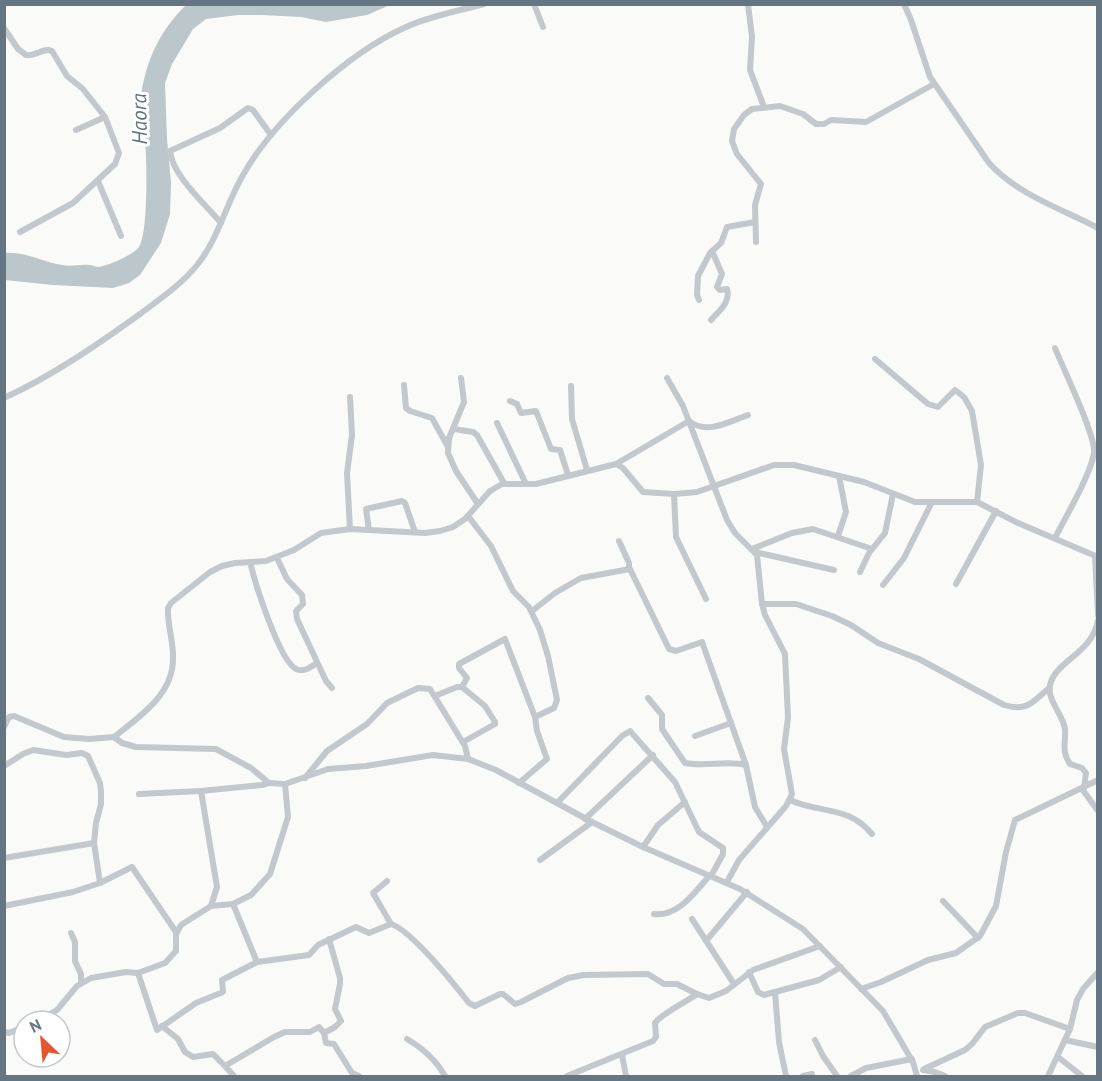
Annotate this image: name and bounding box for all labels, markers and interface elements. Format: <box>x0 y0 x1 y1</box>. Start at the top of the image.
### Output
water label: Haora <box>125 92 153 145</box>
north arrow <box>12 1009 72 1069</box>
text: N <box>26 1014 45 1037</box>

